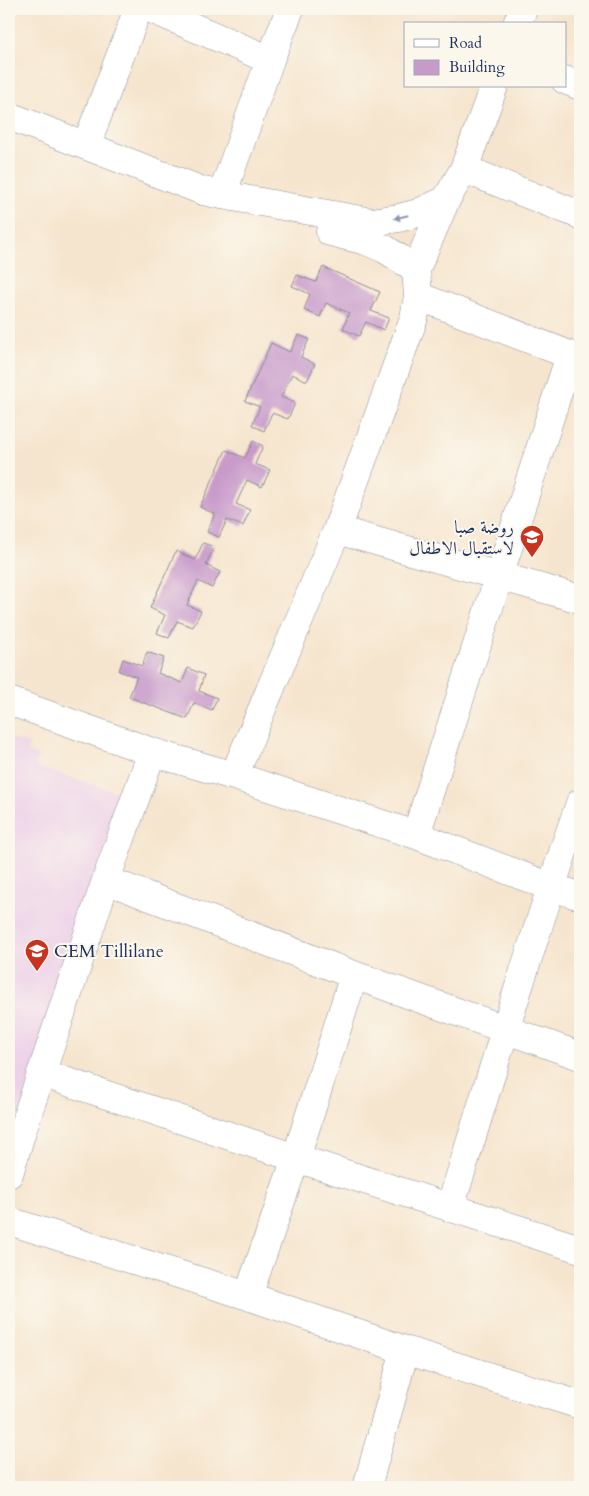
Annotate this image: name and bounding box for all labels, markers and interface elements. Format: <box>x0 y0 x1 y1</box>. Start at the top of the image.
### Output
legend <box>404 22 566 88</box>
text: Road <box>449 33 482 53</box>
text: Building <box>449 57 505 77</box>
one-way arrow <box>394 213 409 221</box>
place label: روضة صبا لاستقبال الاطفال <box>409 515 514 561</box>
school or university icon: روضة صبا لاستقبال الاطفال <box>519 524 545 558</box>
school or university icon: CEM Tillilane <box>24 938 50 972</box>
place label: CEM Tillilane <box>54 939 164 964</box>

